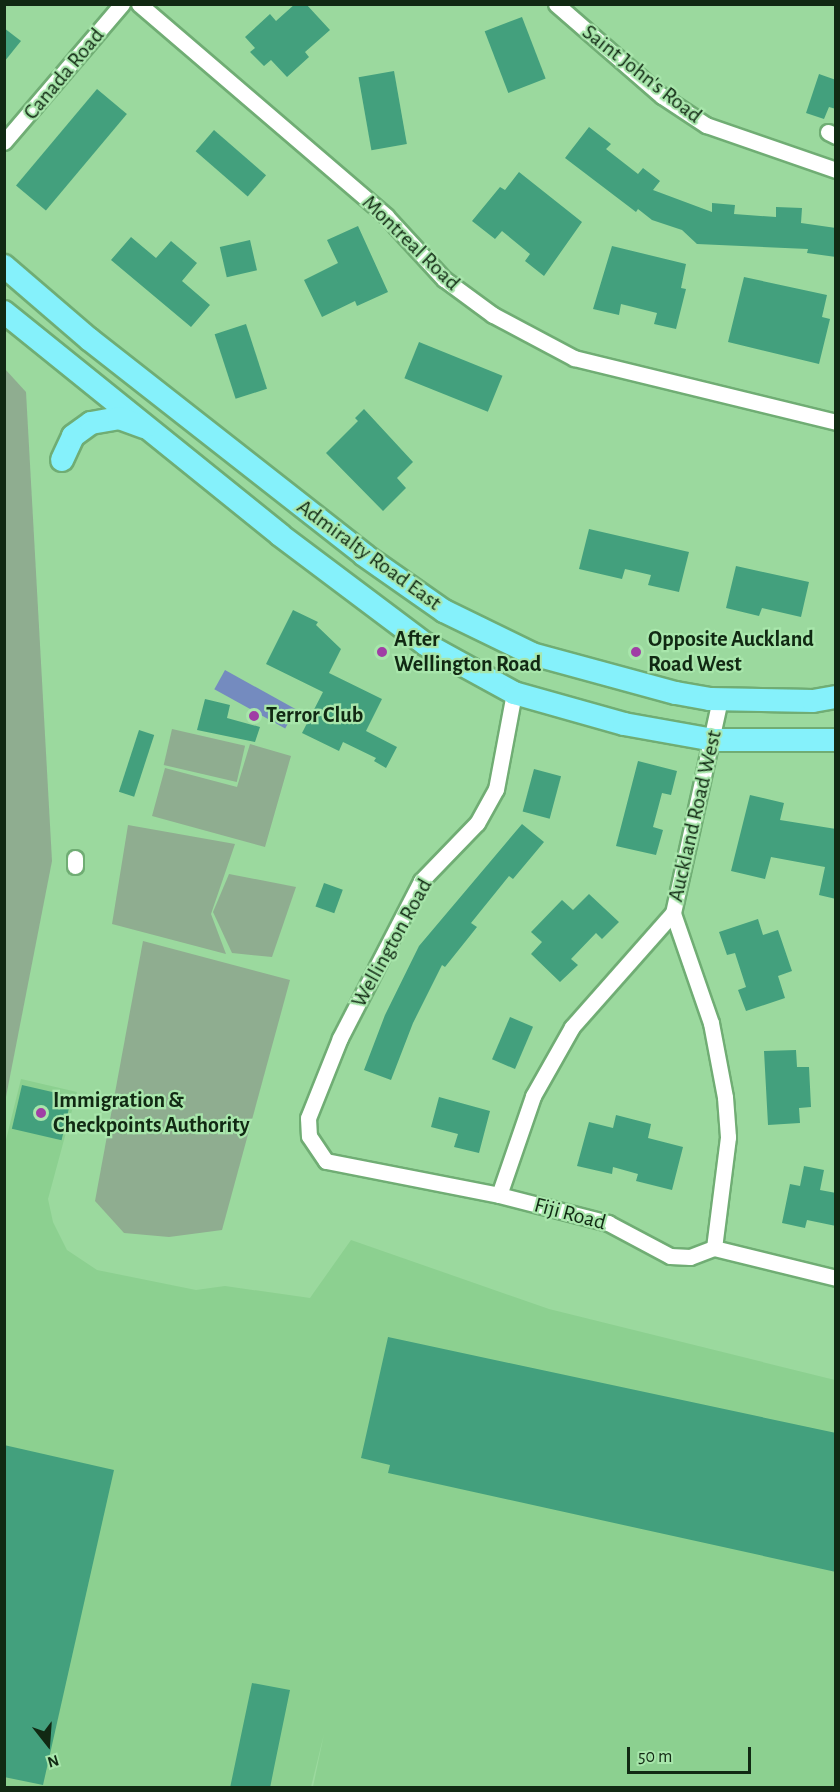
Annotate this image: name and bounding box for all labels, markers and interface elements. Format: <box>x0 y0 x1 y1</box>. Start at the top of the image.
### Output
street label: Saint John's Road <box>577 19 707 129</box>
street label: Canada Road <box>18 23 110 125</box>
street label: Montreal Road <box>356 190 466 296</box>
street label: Admiralty Road East <box>292 494 446 616</box>
place label: After Wellington Road <box>394 626 541 678</box>
place label: Opposite Auckland Road West <box>648 626 814 678</box>
marker: After Wellington Road <box>375 645 389 659</box>
marker: Opposite Auckland Road West <box>629 645 643 659</box>
place label: Terror Club <box>266 703 363 729</box>
marker: Terror Club <box>247 709 261 723</box>
street label: Auckland Road West <box>662 728 728 904</box>
street label: Wellington Road <box>346 874 438 1012</box>
place label: Immigration & Checkpoints Authority <box>53 1087 250 1138</box>
marker: Immigration & Checkpoints Authority <box>34 1106 48 1120</box>
street label: Fiji Road <box>531 1192 609 1236</box>
north arrow <box>18 1714 78 1774</box>
scale bar <box>630 1735 754 1773</box>
text: 50 m <box>638 1748 672 1766</box>
text: N <box>46 1752 61 1770</box>

